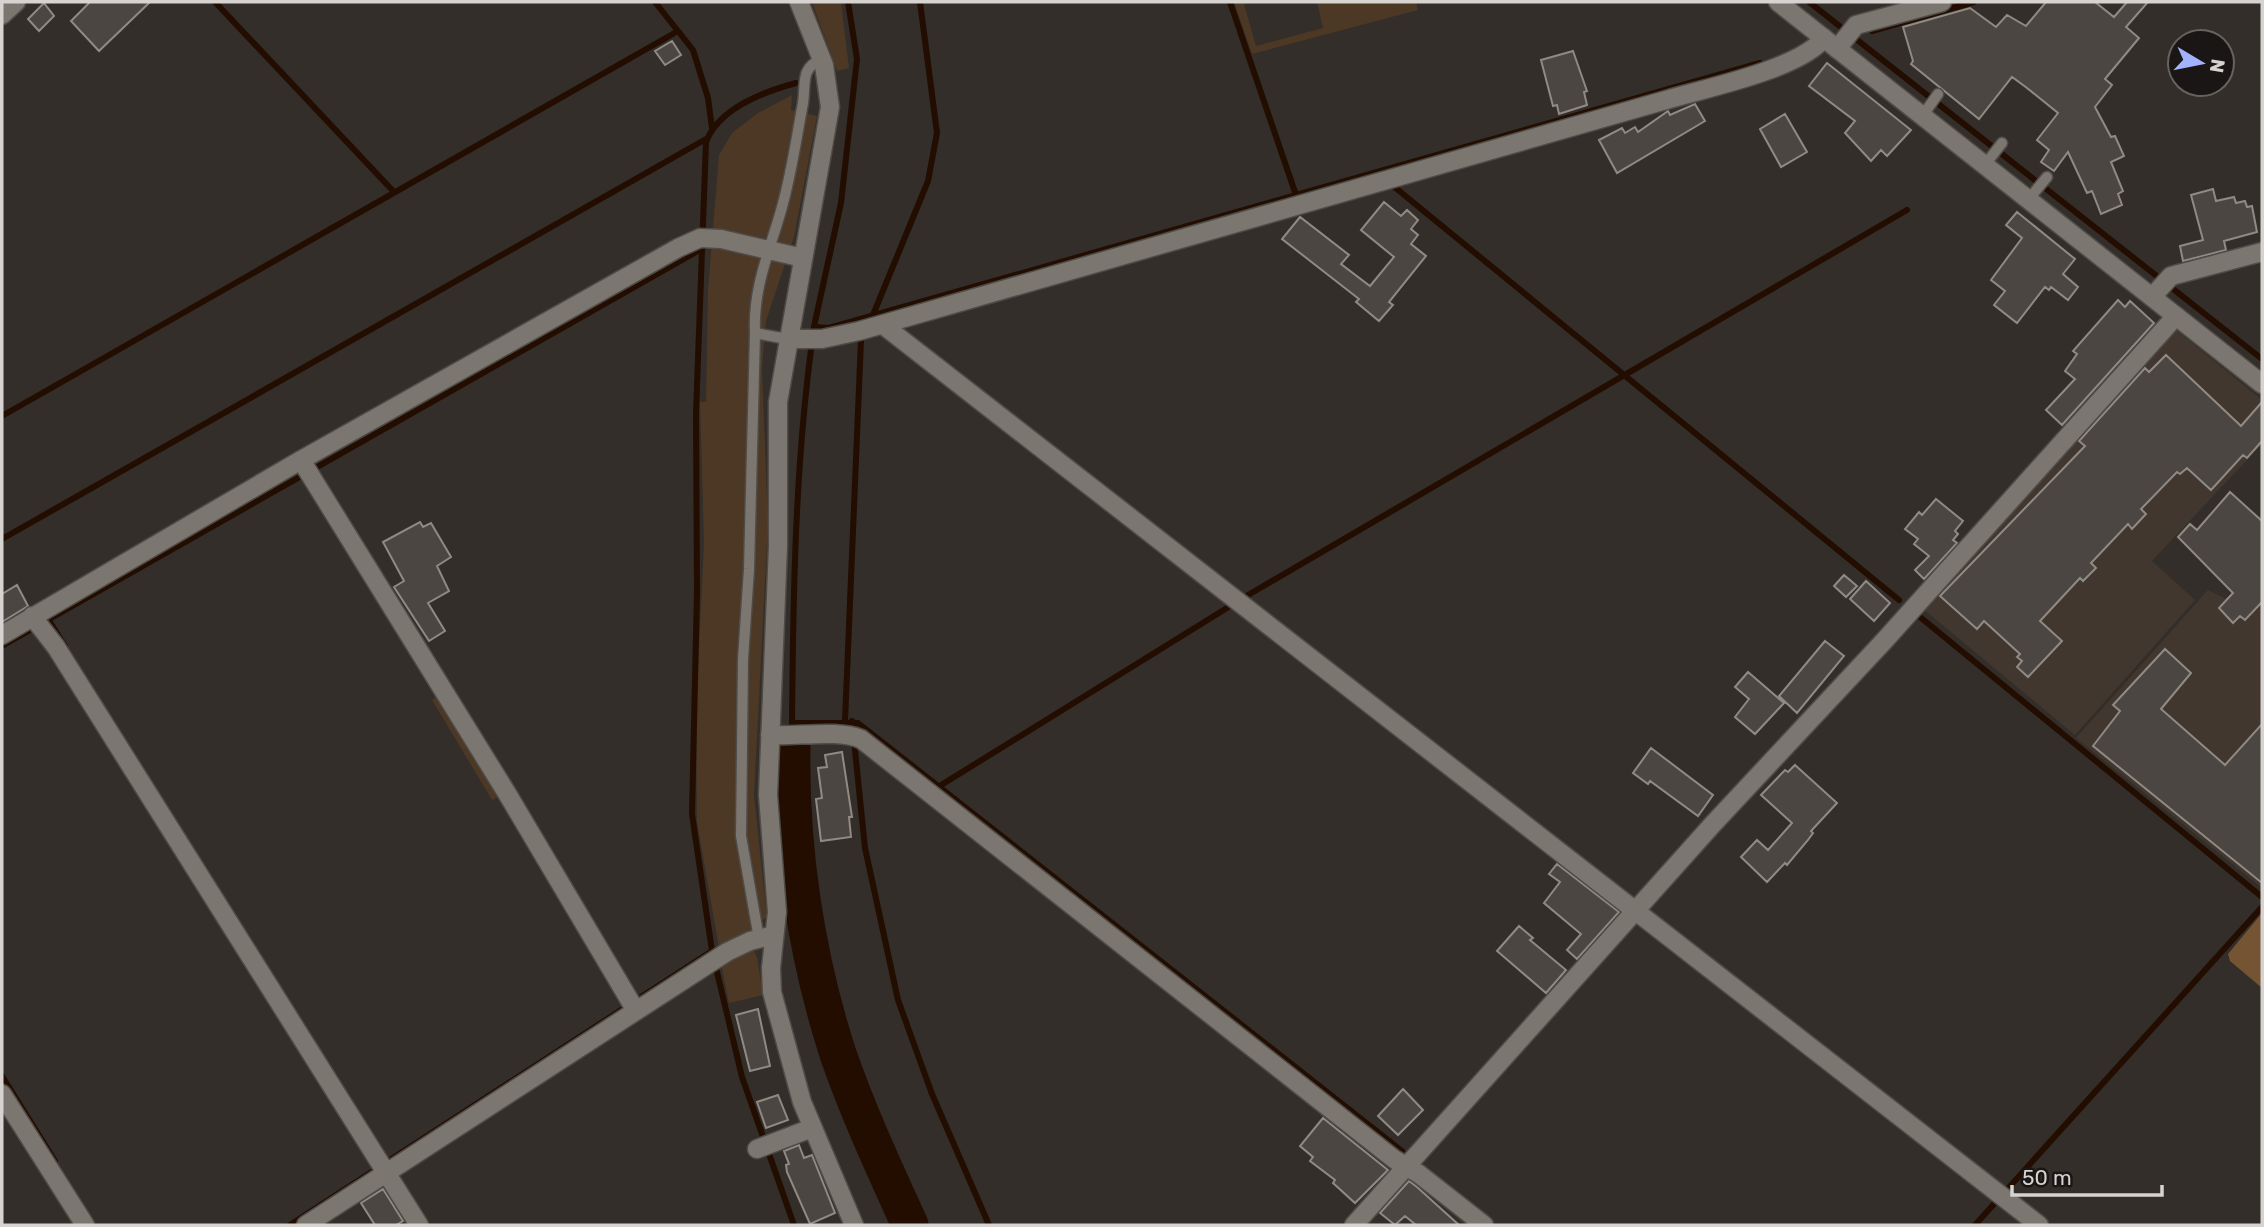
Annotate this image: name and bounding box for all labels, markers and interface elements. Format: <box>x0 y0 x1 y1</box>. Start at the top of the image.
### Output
north arrow <box>2166 28 2236 98</box>
text: N <box>2205 57 2230 75</box>
scale bar <box>2012 1154 2162 1198</box>
text: 50 m <box>2022 1165 2072 1190</box>

